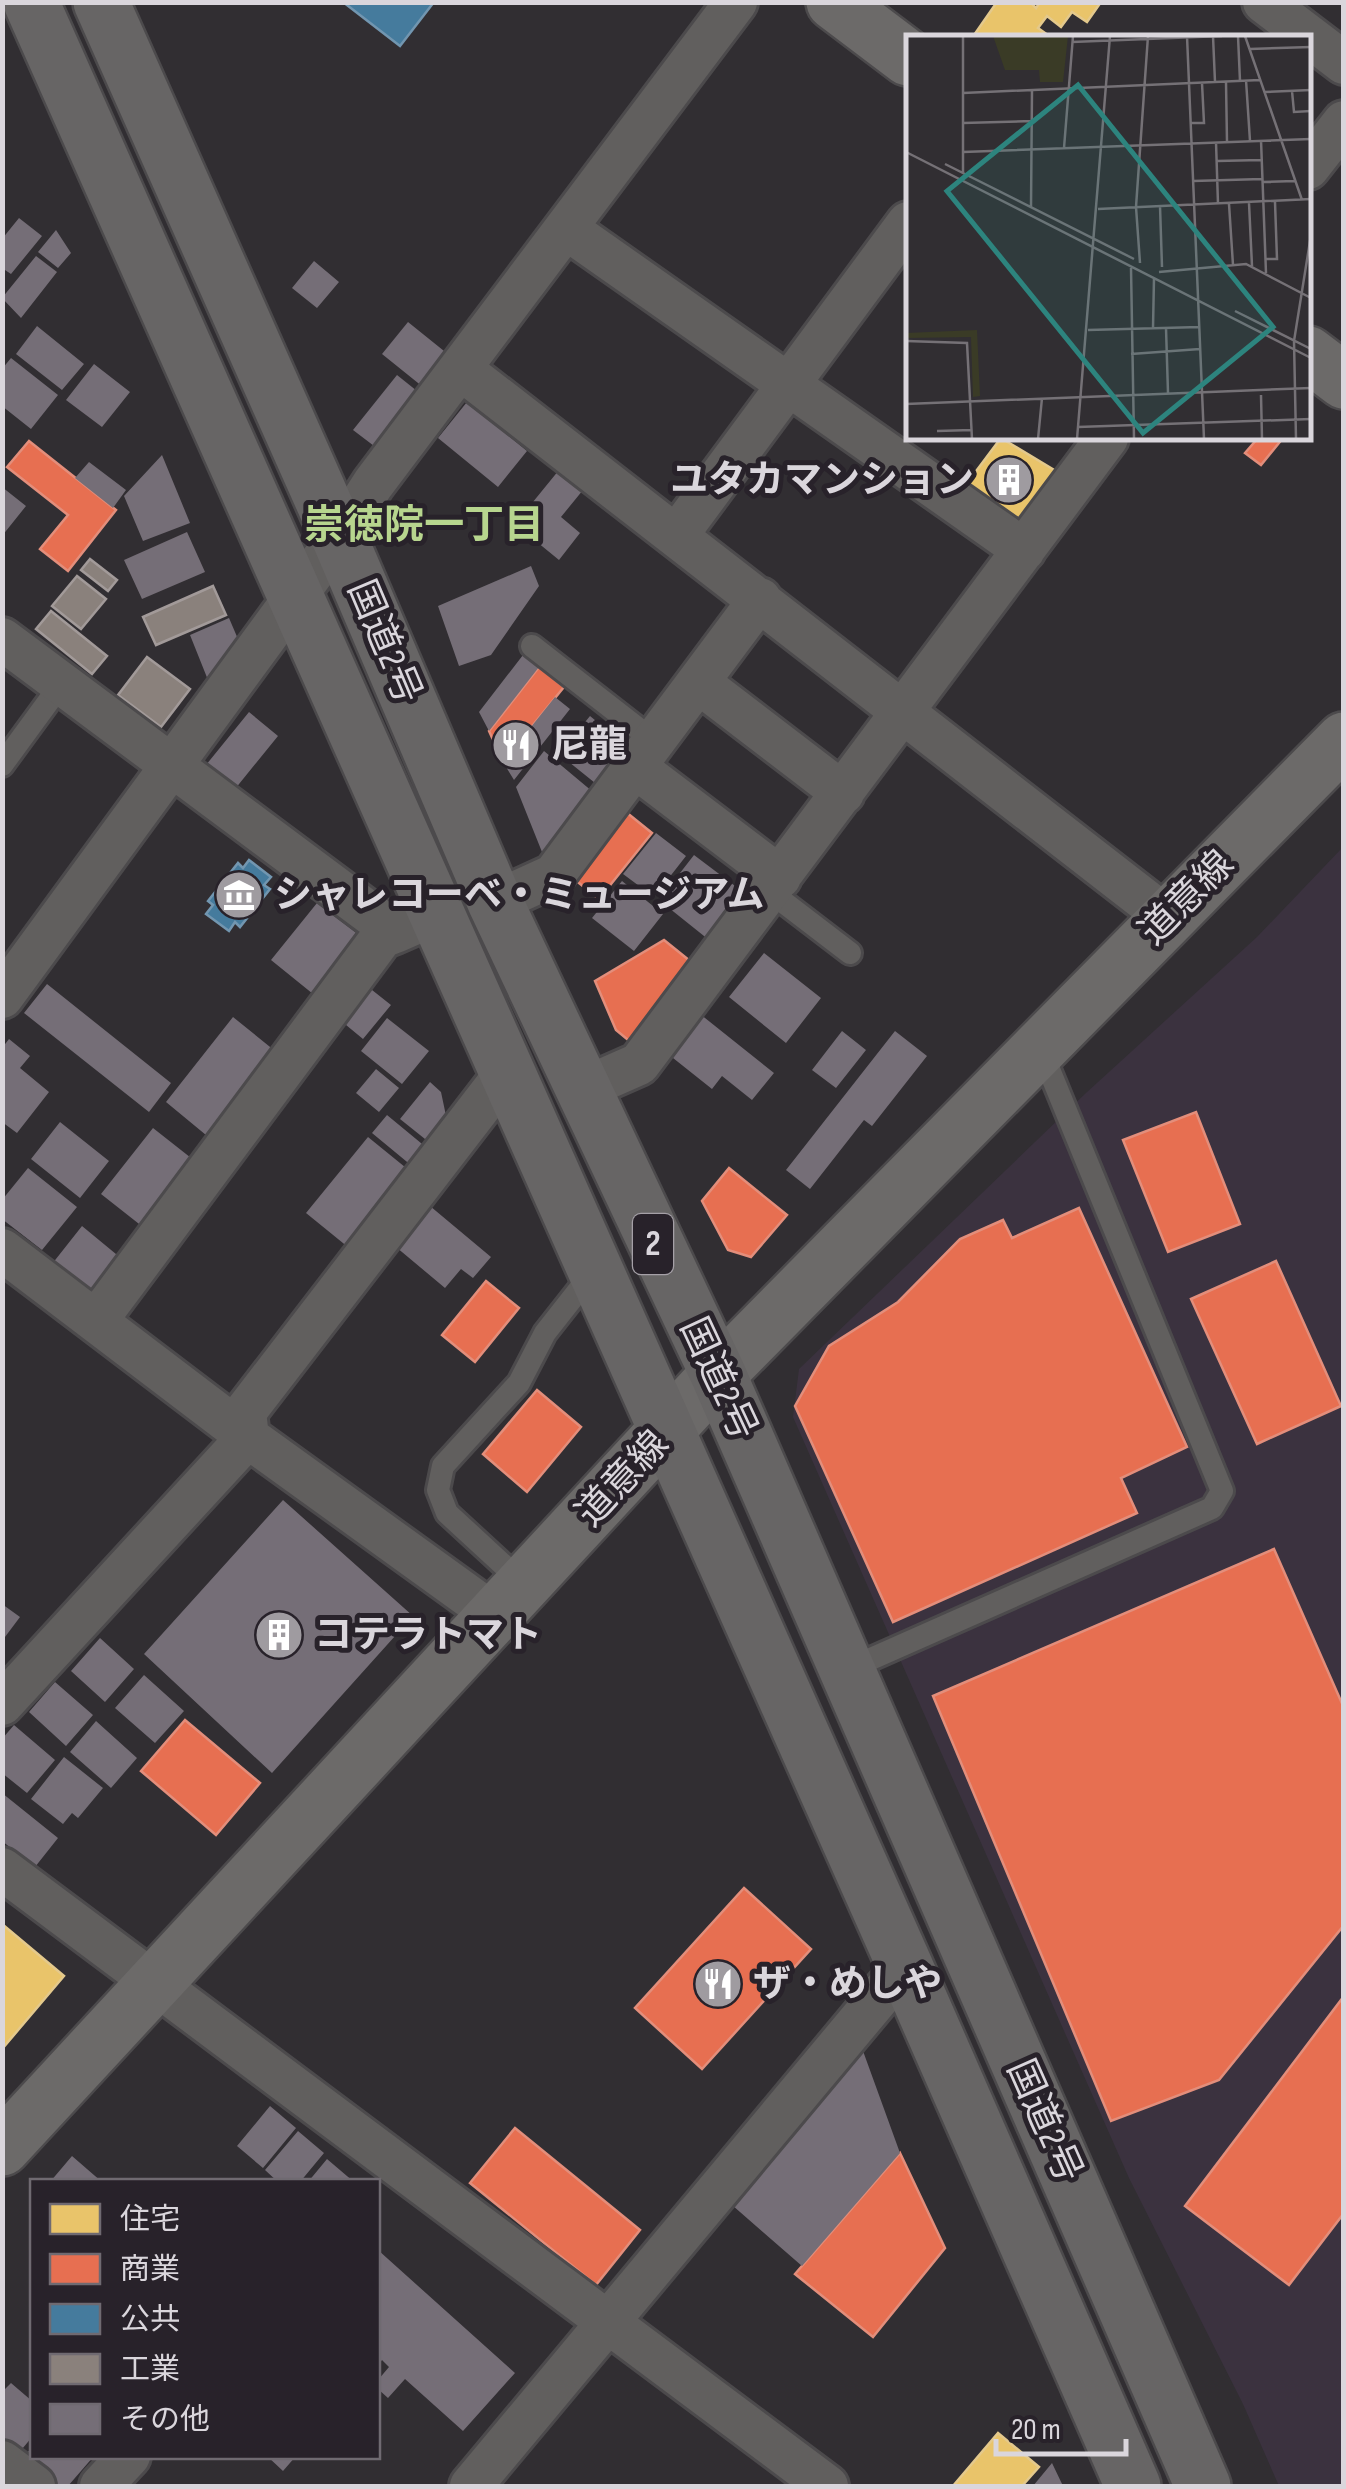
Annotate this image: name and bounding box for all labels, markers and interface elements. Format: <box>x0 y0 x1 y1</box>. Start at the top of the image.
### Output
inset map <box>906 35 1311 440</box>
building icon: ユタカマンション <box>983 454 1035 506</box>
place label: ユタカマンション <box>670 458 974 503</box>
district label: 崇徳院一丁目 <box>304 502 544 550</box>
street label: 国道2号 <box>338 574 430 710</box>
restaurant icon: 尼龍 <box>490 719 542 771</box>
place label: 尼龍 <box>551 723 627 768</box>
street label: 道意線 <box>1131 842 1243 954</box>
museum icon: シャレコーベ・ミュージアム <box>213 869 265 921</box>
place label: シャレコーベ・ミュージアム <box>274 873 765 918</box>
road number: 2 <box>633 1214 673 1274</box>
street label: 国道2号 <box>670 1311 766 1447</box>
street label: 道意線 <box>568 1422 678 1536</box>
building icon: コテラトマト <box>253 1609 305 1661</box>
place label: コテラトマト <box>314 1613 542 1658</box>
restaurant icon: ザ・めしや <box>692 1958 744 2010</box>
place label: ザ・めしや <box>753 1962 943 2007</box>
street label: 国道2号 <box>997 2053 1091 2189</box>
legend <box>30 2179 380 2459</box>
text: 住宅 <box>120 2202 180 2238</box>
text: 商業 <box>120 2252 180 2288</box>
text: 公共 <box>120 2302 180 2338</box>
text: 工業 <box>120 2352 180 2388</box>
scale bar <box>996 2394 1126 2456</box>
text: その他 <box>120 2402 210 2438</box>
text: 20 m <box>1011 2412 1061 2448</box>

